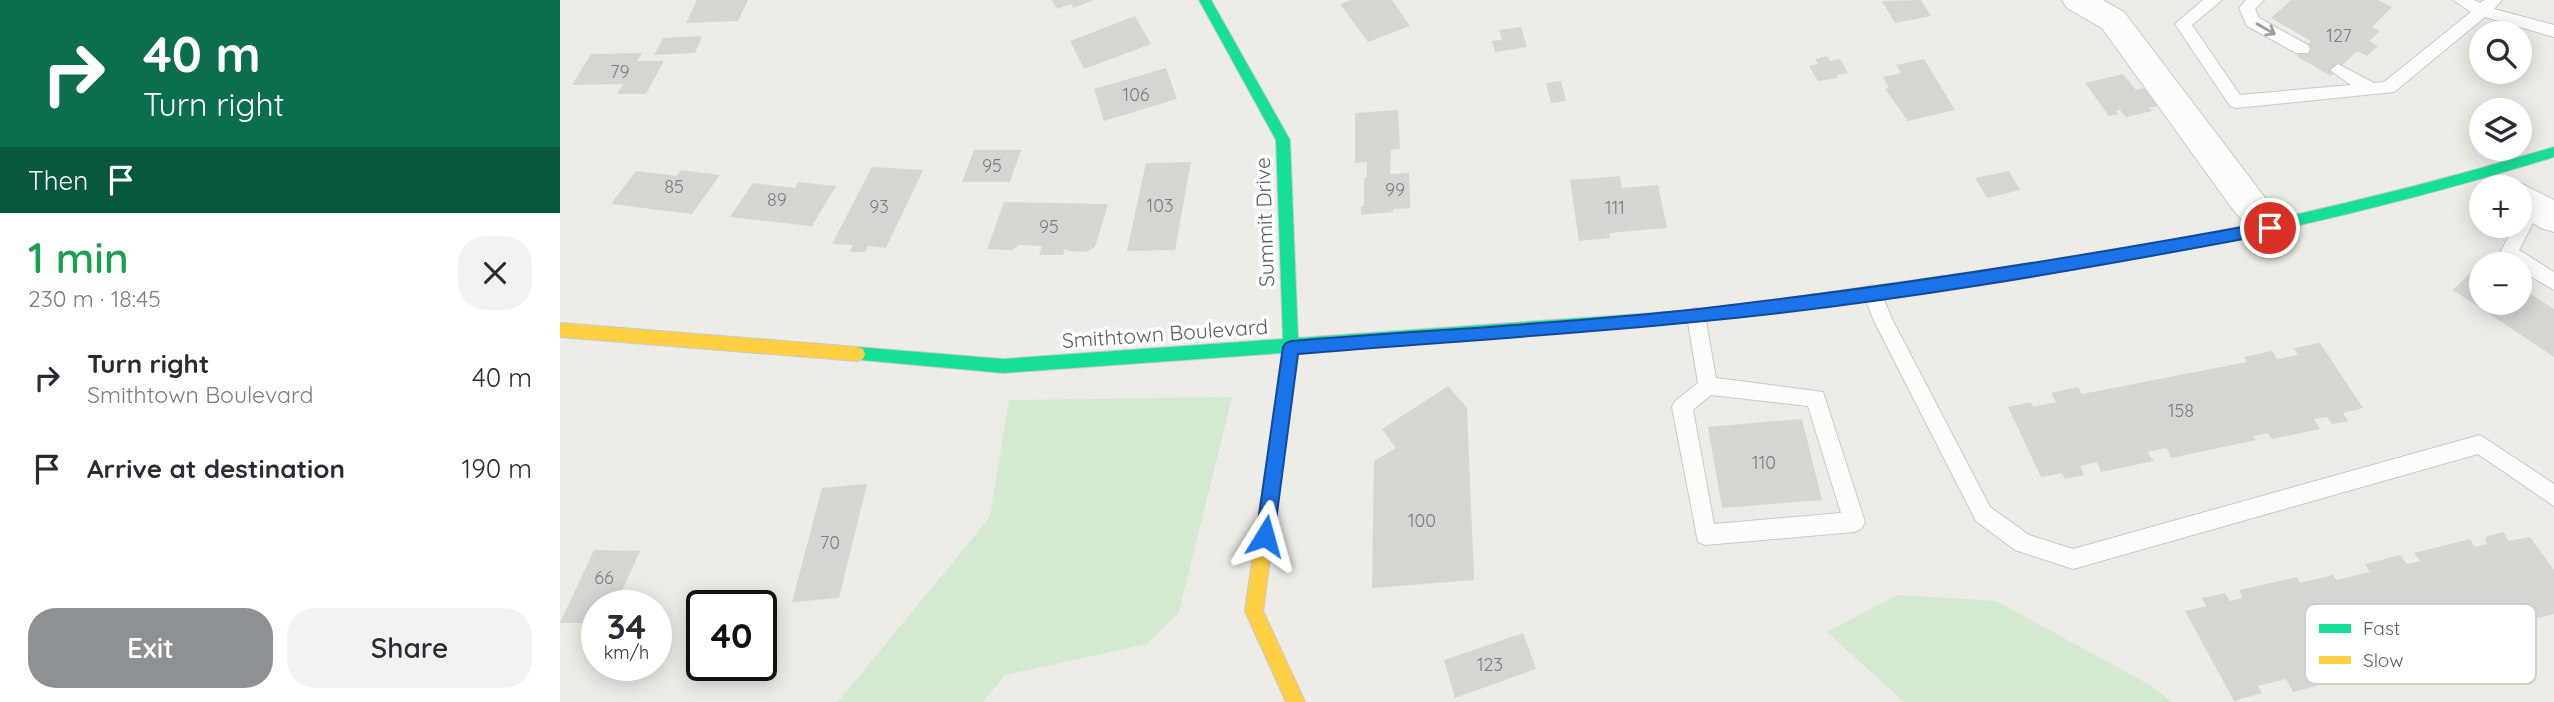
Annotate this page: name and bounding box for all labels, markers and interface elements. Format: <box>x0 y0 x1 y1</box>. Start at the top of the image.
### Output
map controls <box>2469 21 2532 315</box>
button: search <box>2469 21 2532 84</box>
one-way arrow <box>2255 22 2275 36</box>
text: 40 m <box>143 23 261 84</box>
house number: 127 <box>2326 24 2352 47</box>
icon: right <box>28 28 119 119</box>
house number: 79 <box>610 60 630 83</box>
house number: 106 <box>1122 83 1150 106</box>
text: Turn right <box>143 84 284 124</box>
button: layers <box>2469 98 2532 161</box>
house number: 95 <box>982 154 1002 177</box>
street label: Summit Drive <box>1249 157 1279 287</box>
icon: arrive <box>102 161 140 199</box>
text: Then <box>28 164 88 197</box>
house number: 85 <box>664 175 684 198</box>
button: + <box>2469 175 2532 238</box>
house number: 99 <box>1385 178 1405 201</box>
house number: 89 <box>767 188 787 211</box>
house number: 103 <box>1147 194 1173 217</box>
house number: 93 <box>869 195 889 218</box>
house number: 111 <box>1605 196 1625 219</box>
pin <box>2240 198 2300 258</box>
icon: arrive <box>2251 209 2289 247</box>
house number: 95 <box>1039 215 1059 238</box>
text: 1 min <box>28 231 129 284</box>
button: close <box>458 236 532 310</box>
button: − <box>2469 252 2532 315</box>
text: 230 m · 18:45 <box>28 284 161 313</box>
street label: Smithtown Boulevard <box>1061 313 1269 353</box>
text: Turn right <box>87 347 209 380</box>
icon: right <box>28 359 66 397</box>
text: 40 m <box>472 361 532 394</box>
text: Smithtown Boulevard <box>87 380 313 409</box>
house number: 158 <box>2168 399 2194 422</box>
icon: arrive <box>28 450 66 488</box>
house number: 110 <box>1752 451 1776 474</box>
text: Arrive at destination <box>87 452 345 485</box>
text: 190 m <box>462 452 532 485</box>
position arrow <box>1228 499 1302 573</box>
house number: 100 <box>1408 509 1436 532</box>
house number: 70 <box>820 531 840 554</box>
house number: 66 <box>594 566 614 589</box>
speed limit sign: 40 <box>686 590 777 681</box>
text: 34 <box>607 604 646 648</box>
legend <box>2305 604 2536 684</box>
button: Exit <box>28 608 273 688</box>
button: Share <box>287 608 532 688</box>
text: Fast <box>2363 616 2400 640</box>
text: km/h <box>604 641 649 664</box>
text: Slow <box>2363 648 2404 672</box>
house number: 123 <box>1477 653 1503 676</box>

